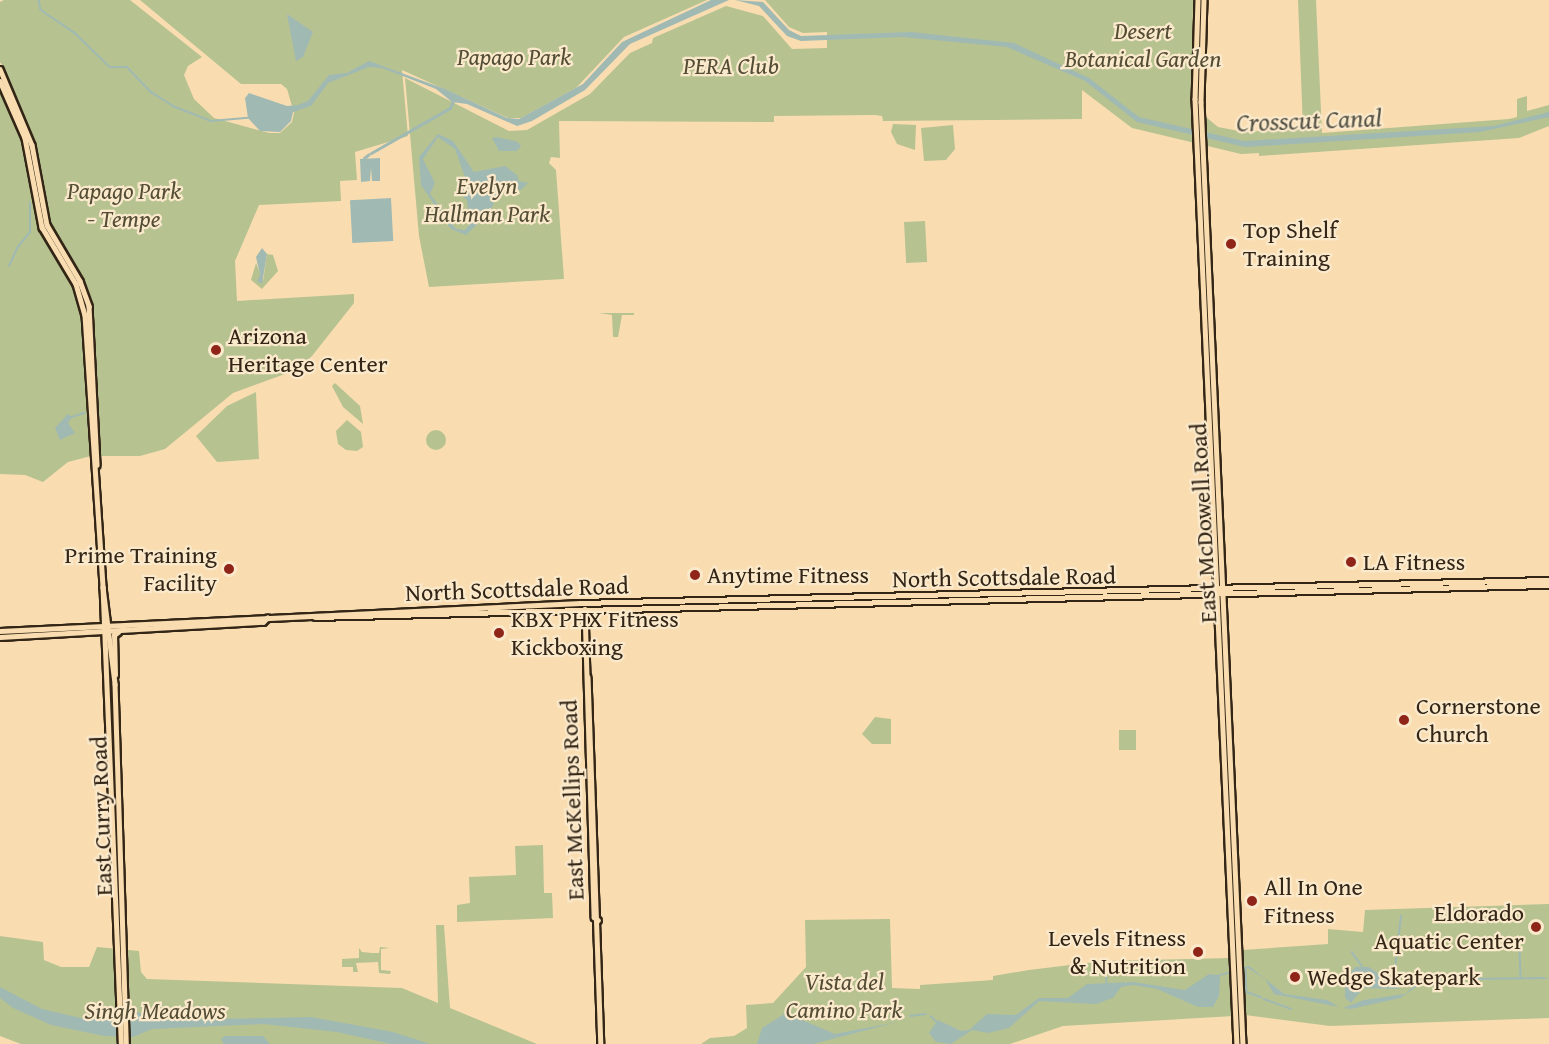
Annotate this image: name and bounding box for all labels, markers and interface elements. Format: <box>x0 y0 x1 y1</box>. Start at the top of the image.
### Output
park label: Desert Botanical Garden <box>1065 17 1221 73</box>
park label: Papago Park <box>457 43 571 71</box>
park label: PERA Club <box>683 52 779 80</box>
water label: Crosscut Canal <box>1236 102 1382 138</box>
park label: Evelyn Hallman Park <box>424 172 550 228</box>
park label: Papago Park - Tempe <box>67 177 181 233</box>
place label: Top Shelf Training <box>1243 216 1337 272</box>
marker: Top Shelf Training <box>1224 237 1238 251</box>
place label: Arizona Heritage Center <box>228 322 388 378</box>
marker: Arizona Heritage Center <box>209 343 223 357</box>
street label: East McDowell Road <box>1183 422 1223 624</box>
place label: Prime Training Facility <box>64 541 217 597</box>
place label: LA Fitness <box>1363 548 1465 576</box>
marker: LA Fitness <box>1344 555 1358 569</box>
place label: Anytime Fitness <box>707 561 869 589</box>
street label: North Scottsdale Road <box>892 561 1116 593</box>
marker: Prime Training Facility <box>222 562 236 576</box>
marker: Anytime Fitness <box>688 568 702 582</box>
street label: North Scottsdale Road <box>405 571 629 607</box>
place label: KBX PHX Fitness Kickboxing <box>511 605 679 661</box>
marker: KBX PHX Fitness Kickboxing <box>492 626 506 640</box>
place label: Cornerstone Church <box>1416 692 1541 748</box>
street label: East McKellips Road <box>554 699 590 901</box>
marker: Cornerstone Church <box>1397 713 1411 727</box>
street label: East Curry Road <box>84 736 118 896</box>
place label: All In One Fitness <box>1264 873 1363 929</box>
marker: All In One Fitness <box>1245 894 1259 908</box>
place label: Eldorado Aquatic Center <box>1374 899 1524 955</box>
marker: Eldorado Aquatic Center <box>1529 920 1543 934</box>
place label: Levels Fitness & Nutrition <box>1048 924 1186 980</box>
marker: Levels Fitness & Nutrition <box>1191 945 1205 959</box>
place label: Wedge Skatepark <box>1307 963 1480 991</box>
park label: Vista del Camino Park <box>786 968 902 1024</box>
marker: Wedge Skatepark <box>1288 970 1302 984</box>
park label: Singh Meadows <box>84 997 226 1025</box>

